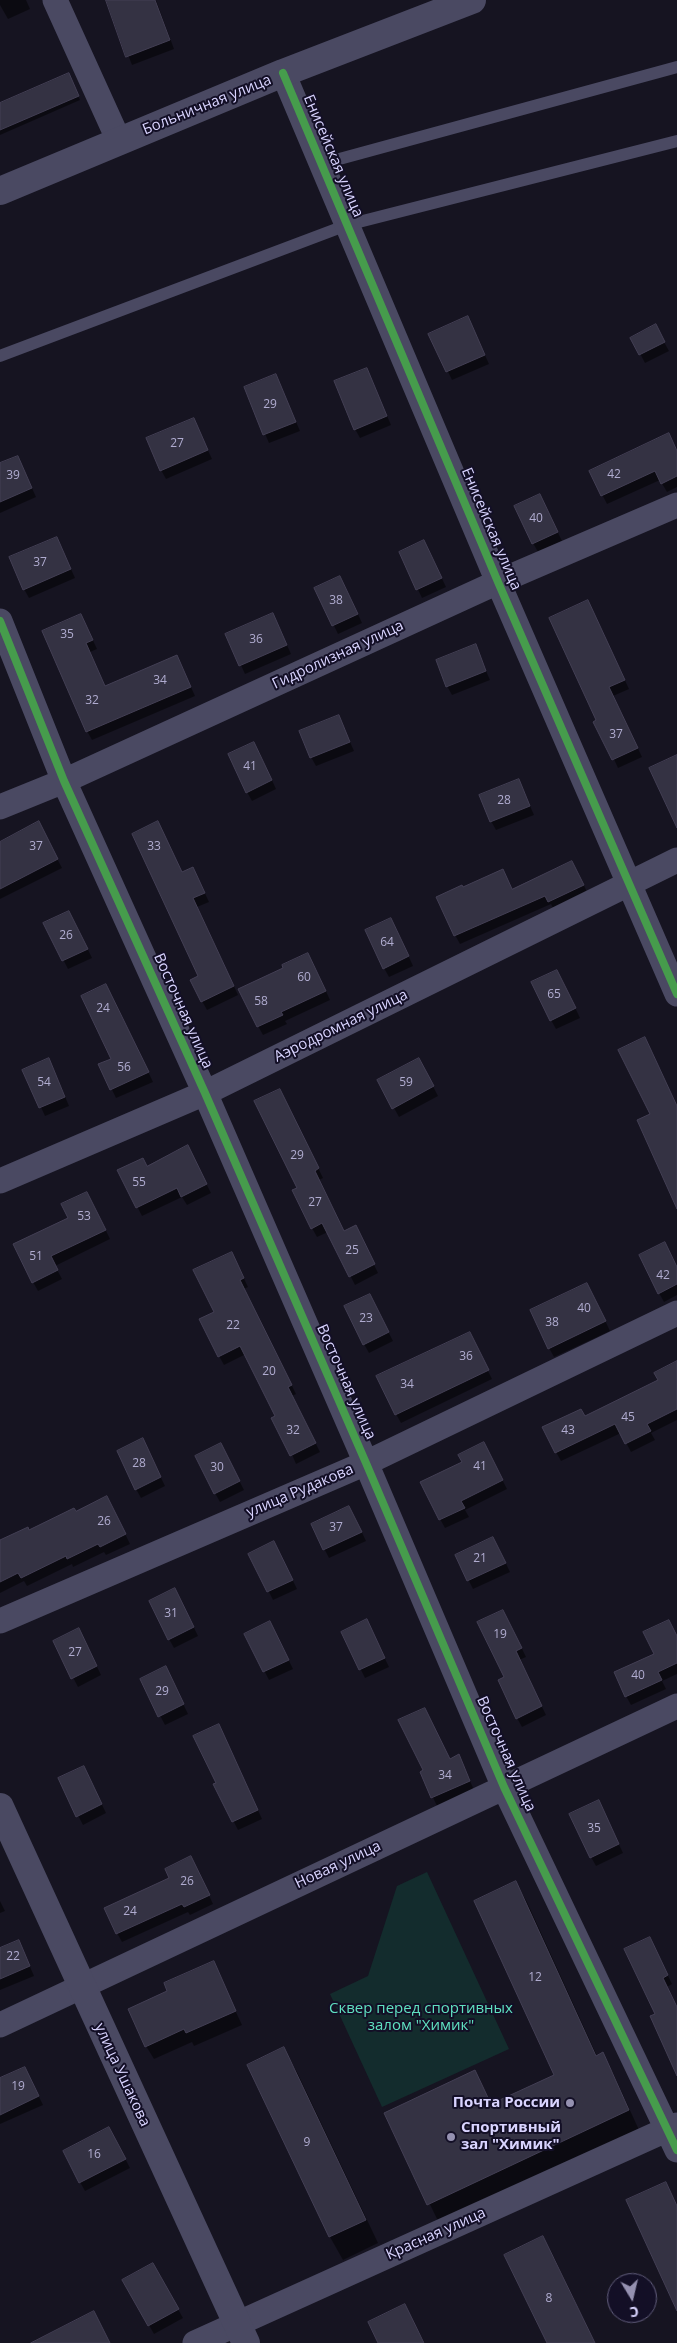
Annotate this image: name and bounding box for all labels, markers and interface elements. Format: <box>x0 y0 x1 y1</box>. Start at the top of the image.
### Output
street label: Больничная улица <box>140 71 274 139</box>
street label: Енисейская улица <box>299 92 367 220</box>
house number: 29 <box>263 398 277 412</box>
house number: 27 <box>170 437 184 451</box>
street label: Енисейская улица <box>457 465 525 593</box>
house number: 42 <box>607 468 621 482</box>
house number: 39 <box>6 469 20 483</box>
house number: 40 <box>529 512 543 526</box>
house number: 37 <box>33 556 47 570</box>
house number: 38 <box>329 594 343 608</box>
street label: Гидролизная улица <box>269 617 407 693</box>
house number: 35 <box>60 628 74 642</box>
house number: 36 <box>249 633 263 647</box>
house number: 34 <box>153 674 167 688</box>
house number: 32 <box>85 694 99 708</box>
house number: 37 <box>609 728 623 742</box>
house number: 41 <box>243 760 257 774</box>
house number: 28 <box>497 794 511 808</box>
house number: 37 <box>29 840 43 854</box>
house number: 33 <box>147 840 161 854</box>
house number: 26 <box>59 929 73 943</box>
house number: 64 <box>380 936 394 950</box>
street label: Восточная улица <box>149 950 217 1072</box>
house number: 60 <box>297 971 311 985</box>
street label: Аэродромная улица <box>271 986 411 1066</box>
house number: 65 <box>547 988 561 1002</box>
house number: 58 <box>254 995 268 1009</box>
house number: 24 <box>96 1002 110 1016</box>
house number: 56 <box>117 1061 131 1075</box>
house number: 54 <box>37 1076 51 1090</box>
house number: 59 <box>399 1076 413 1090</box>
house number: 29 <box>290 1149 304 1163</box>
house number: 55 <box>132 1176 146 1190</box>
house number: 27 <box>308 1196 322 1210</box>
house number: 53 <box>77 1210 91 1224</box>
house number: 25 <box>345 1244 359 1258</box>
house number: 51 <box>29 1250 43 1264</box>
house number: 42 <box>656 1269 670 1283</box>
house number: 40 <box>577 1302 591 1316</box>
house number: 23 <box>359 1312 373 1326</box>
house number: 38 <box>545 1316 559 1330</box>
house number: 22 <box>226 1319 240 1333</box>
street label: Восточная улица <box>312 1321 380 1443</box>
house number: 36 <box>459 1350 473 1364</box>
house number: 20 <box>262 1365 276 1379</box>
house number: 34 <box>400 1378 414 1392</box>
house number: 45 <box>621 1411 635 1425</box>
house number: 32 <box>286 1424 300 1438</box>
house number: 43 <box>561 1424 575 1438</box>
house number: 28 <box>132 1457 146 1471</box>
street label: улица Рудакова <box>244 1460 356 1522</box>
house number: 41 <box>473 1460 487 1474</box>
house number: 30 <box>210 1461 224 1475</box>
house number: 26 <box>97 1515 111 1529</box>
house number: 37 <box>329 1521 343 1535</box>
house number: 21 <box>473 1552 487 1566</box>
house number: 31 <box>164 1607 178 1621</box>
house number: 19 <box>493 1628 507 1642</box>
house number: 27 <box>68 1646 82 1660</box>
house number: 40 <box>631 1669 645 1683</box>
house number: 29 <box>155 1685 169 1699</box>
street label: Восточная улица <box>472 1693 540 1815</box>
house number: 34 <box>438 1769 452 1783</box>
house number: 35 <box>587 1822 601 1836</box>
street label: Новая улица <box>292 1837 384 1893</box>
house number: 26 <box>180 1875 194 1889</box>
house number: 24 <box>123 1905 137 1919</box>
house number: 22 <box>6 1950 20 1964</box>
house number: 12 <box>528 1971 542 1985</box>
park label: Сквер перед спортивных залом "Химик" <box>329 2000 513 2035</box>
street label: улица Ушакова <box>90 2020 154 2130</box>
house number: 19 <box>11 2080 25 2094</box>
place label: Почта России <box>453 2094 560 2112</box>
marker: Почта России <box>564 2097 576 2109</box>
place label: Спортивный зал "Химик" <box>461 2119 561 2154</box>
marker: Спортивный зал "Химик" <box>445 2131 457 2143</box>
house number: 9 <box>304 2136 310 2150</box>
house number: 16 <box>87 2148 101 2162</box>
street label: Красная улица <box>383 2204 489 2264</box>
north arrow <box>607 2273 657 2323</box>
house number: 8 <box>546 2292 552 2306</box>
text: С <box>628 2302 640 2322</box>

